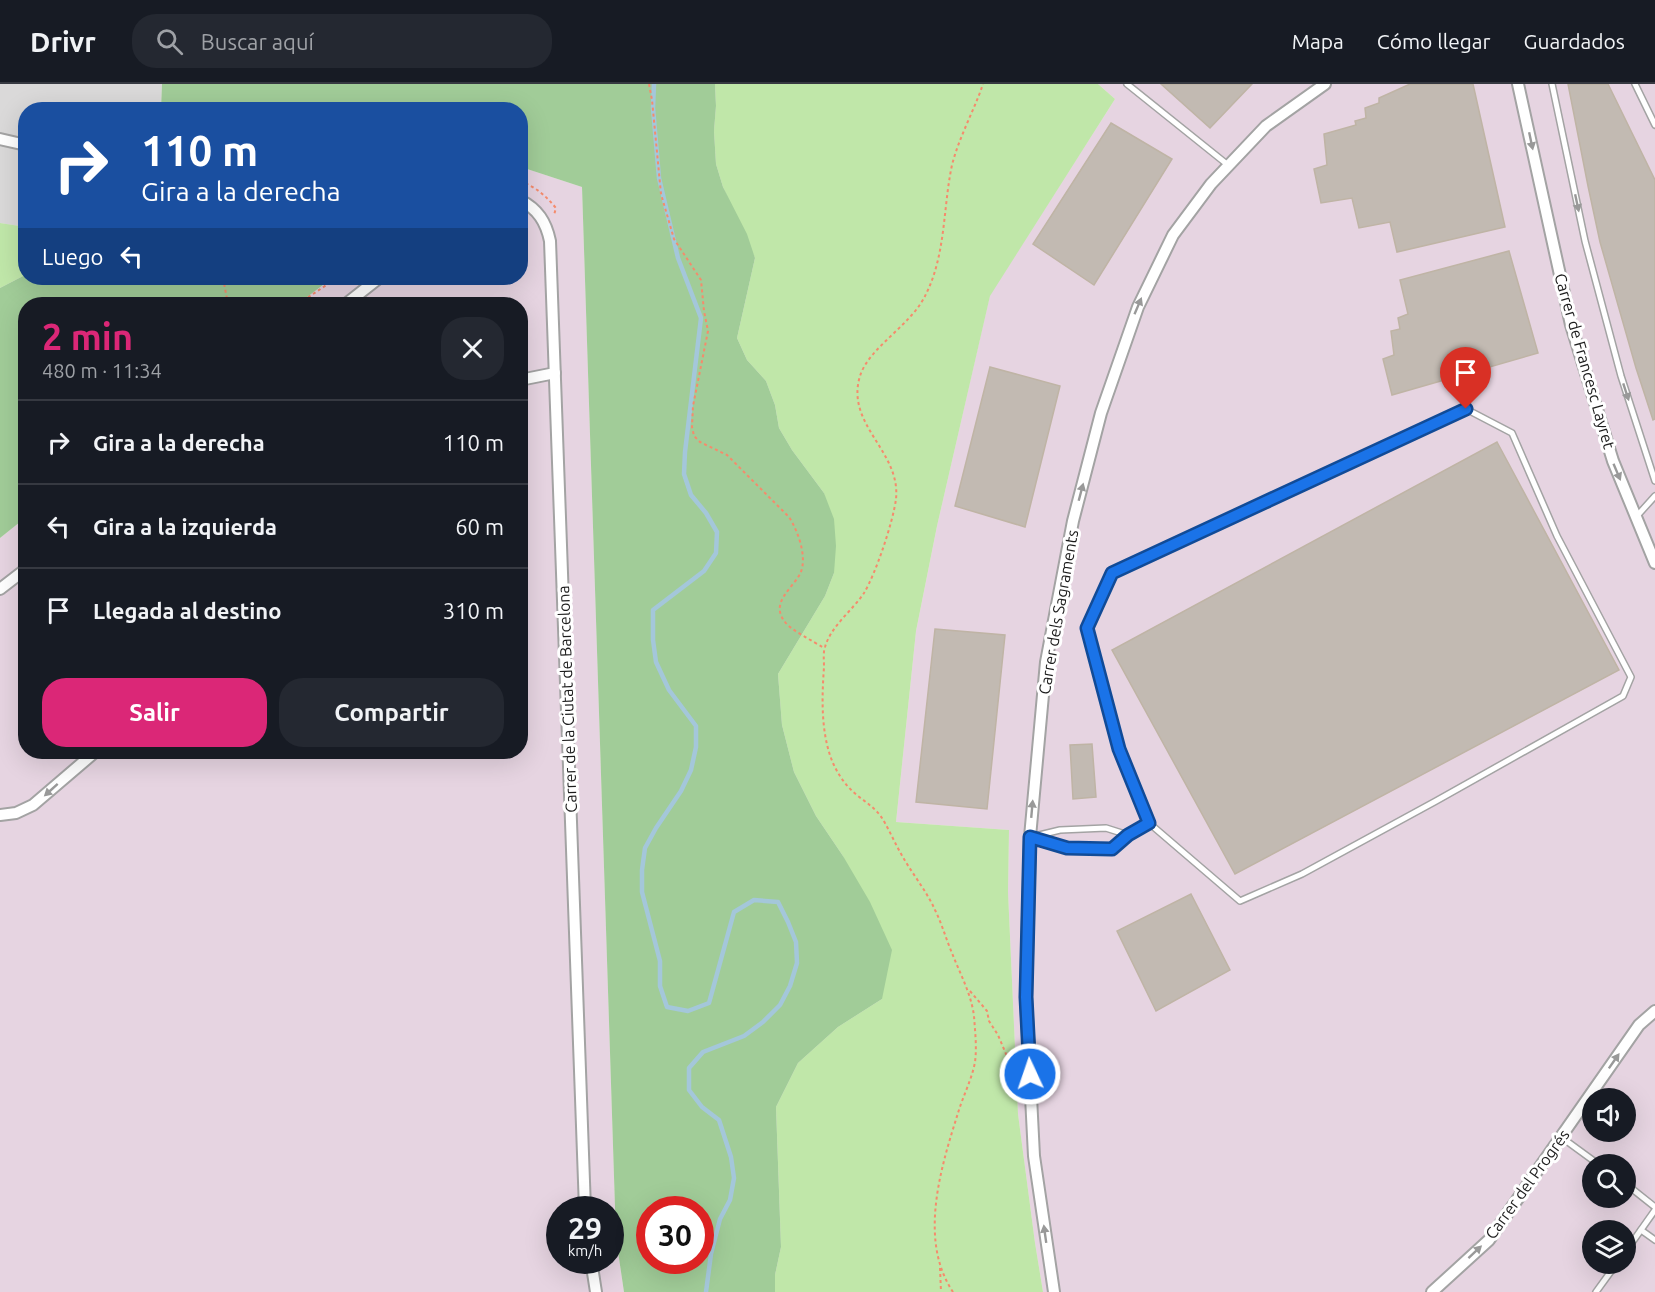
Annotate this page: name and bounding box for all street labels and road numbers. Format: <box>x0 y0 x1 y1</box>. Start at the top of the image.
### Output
street label: Carrer de Francesc Layret <box>1551 271 1619 451</box>
street label: Carrer dels Sagraments <box>1035 528 1081 696</box>
street label: Carrer de la Ciutat de Barcelona <box>554 585 580 813</box>
street label: Carrer del Progrés <box>1481 1126 1573 1242</box>

